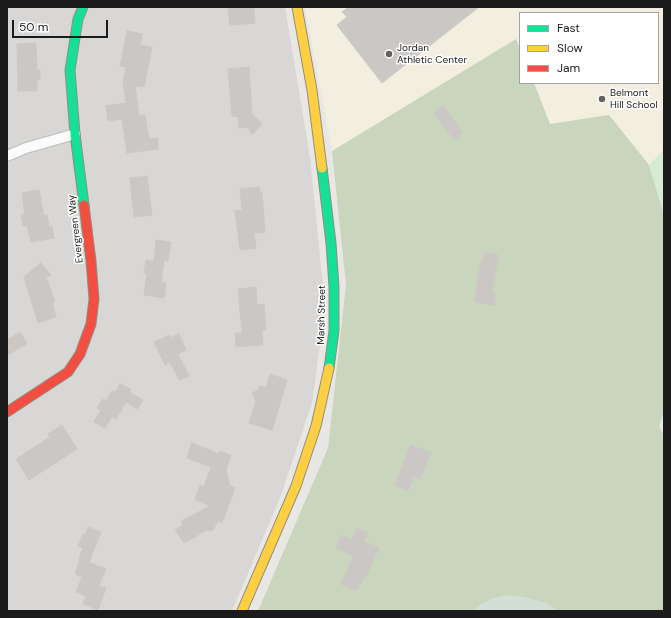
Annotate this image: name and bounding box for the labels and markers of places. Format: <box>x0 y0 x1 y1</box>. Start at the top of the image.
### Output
place label: Jordan Athletic Center <box>397 42 467 66</box>
marker: Jordan Athletic Center <box>384 49 394 59</box>
place label: Belmont Hill School <box>610 87 658 110</box>
marker: Belmont Hill School <box>597 94 607 104</box>

